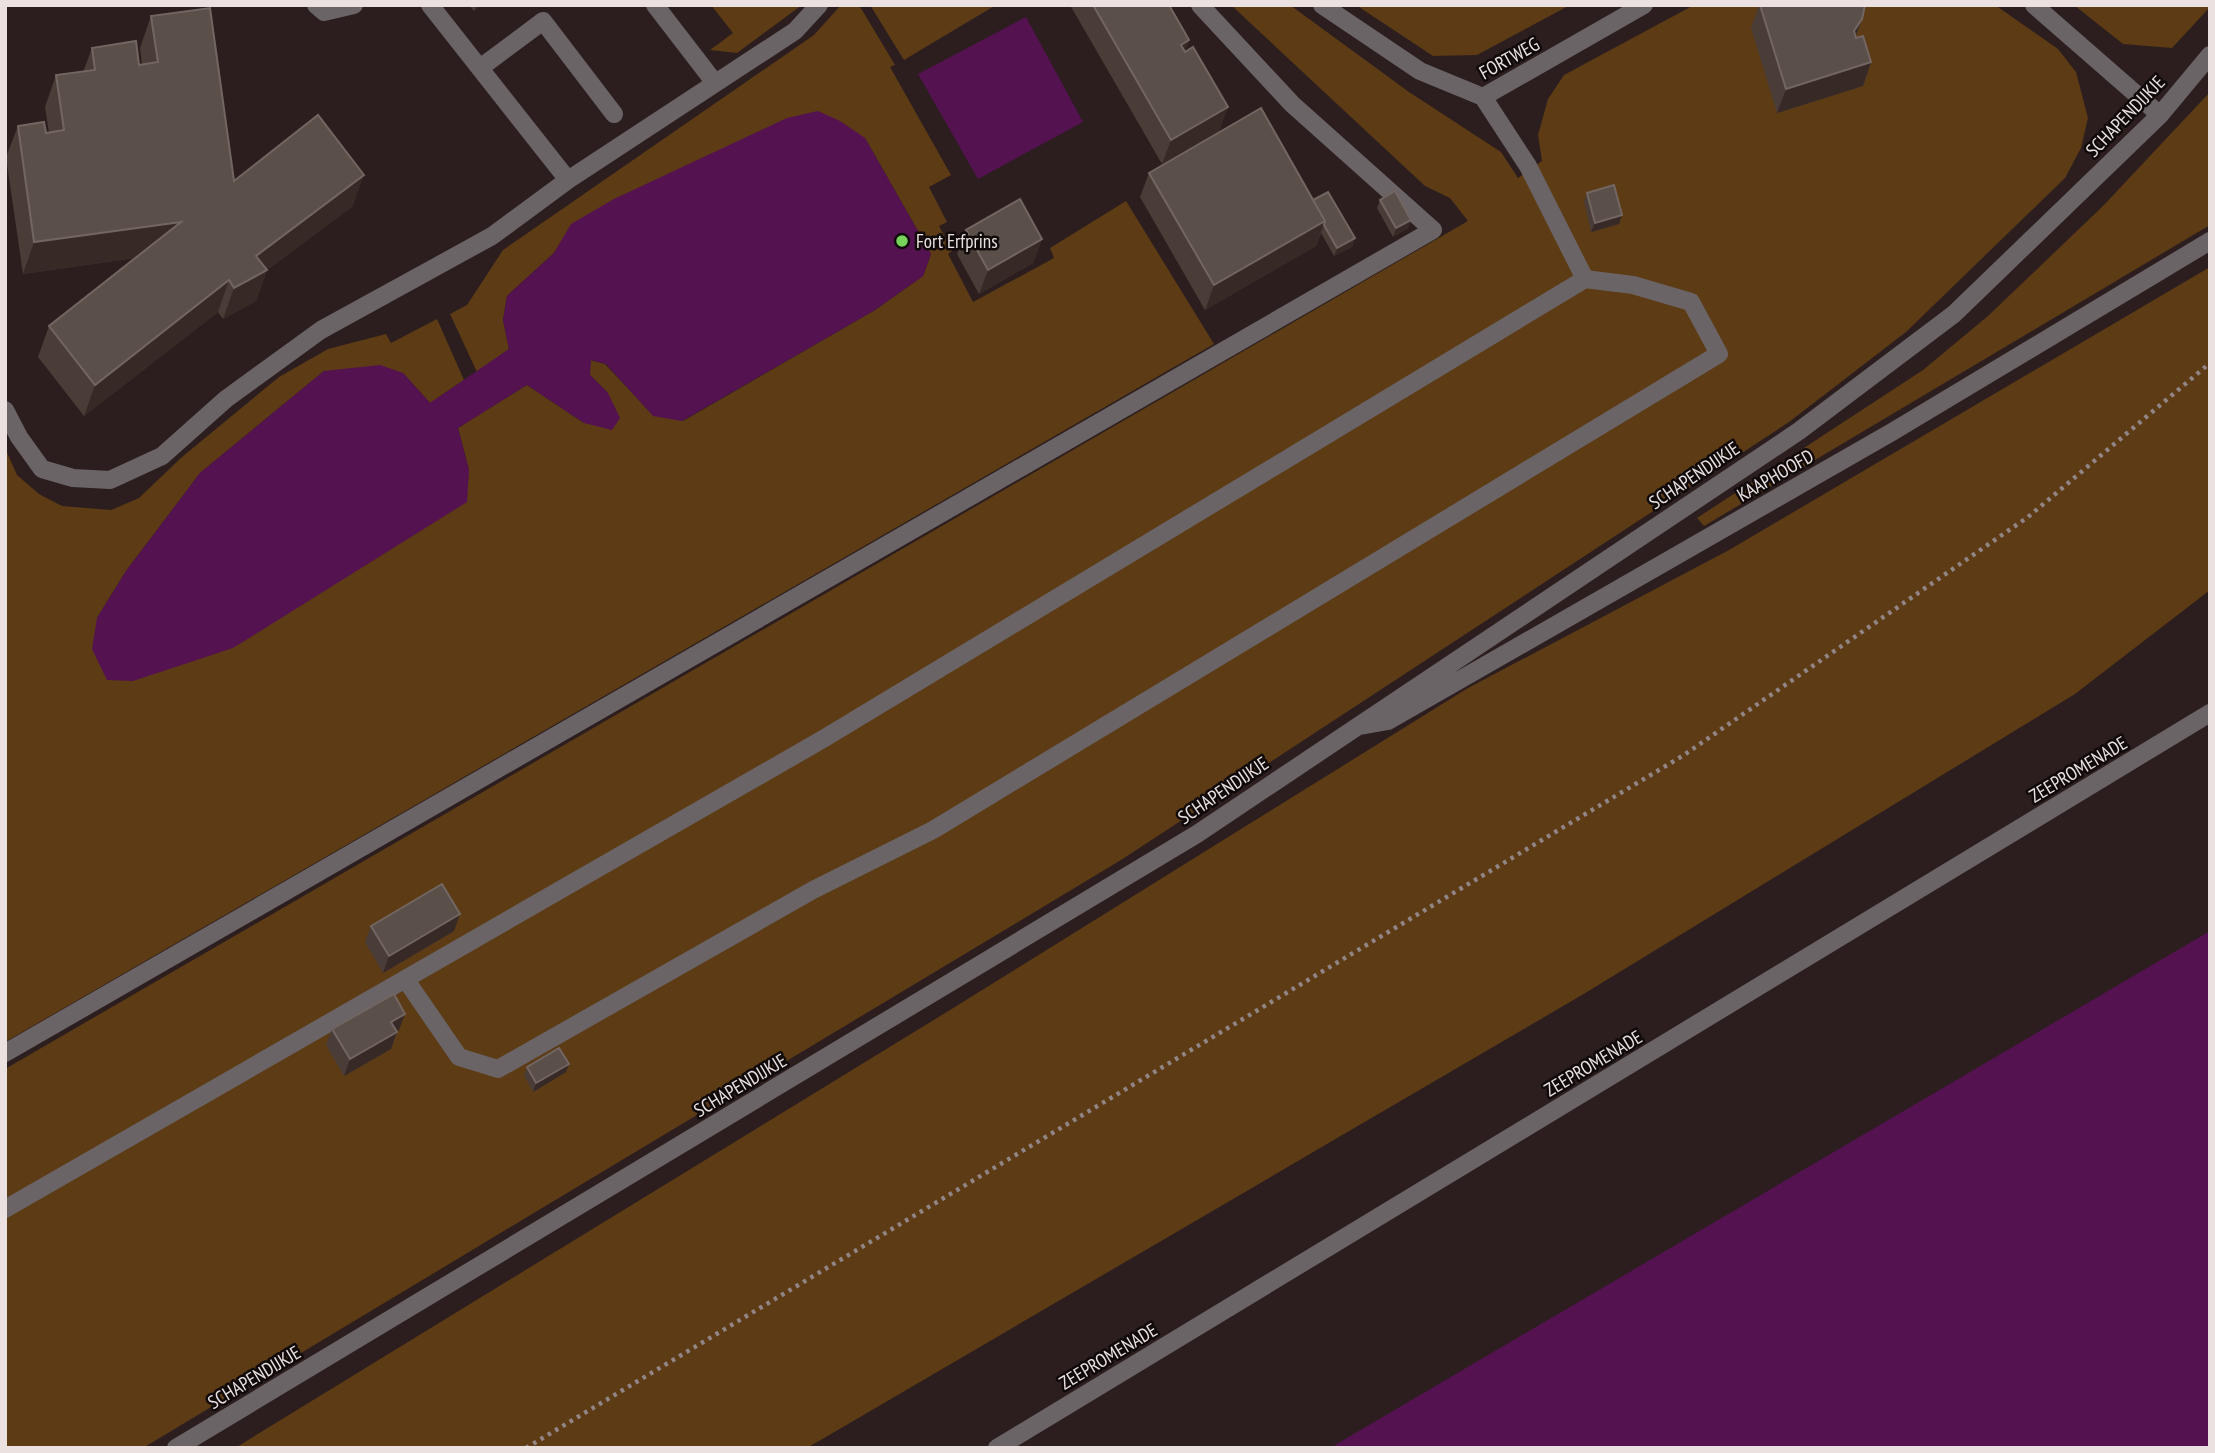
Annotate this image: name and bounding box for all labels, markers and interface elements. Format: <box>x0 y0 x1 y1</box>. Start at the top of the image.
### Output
street label: FORTWEG <box>1475 32 1543 84</box>
street label: SCHAPENDIJKJE <box>2080 70 2170 162</box>
place label: Fort Erfprins <box>916 229 998 253</box>
marker: Fort Erfprins <box>894 233 910 249</box>
street label: SCHAPENDIJKJE <box>1644 436 1744 514</box>
street label: KAAPHOOFD <box>1732 444 1818 506</box>
street label: ZEEPROMENADE <box>2025 730 2131 808</box>
street label: SCHAPENDIJKJE <box>1173 751 1273 829</box>
street label: ZEEPROMENADE <box>1540 1024 1646 1102</box>
street label: SCHAPENDIJKJE <box>689 1048 791 1122</box>
street label: ZEEPROMENADE <box>1055 1317 1161 1395</box>
street label: SCHAPENDIJKJE <box>203 1340 305 1414</box>

